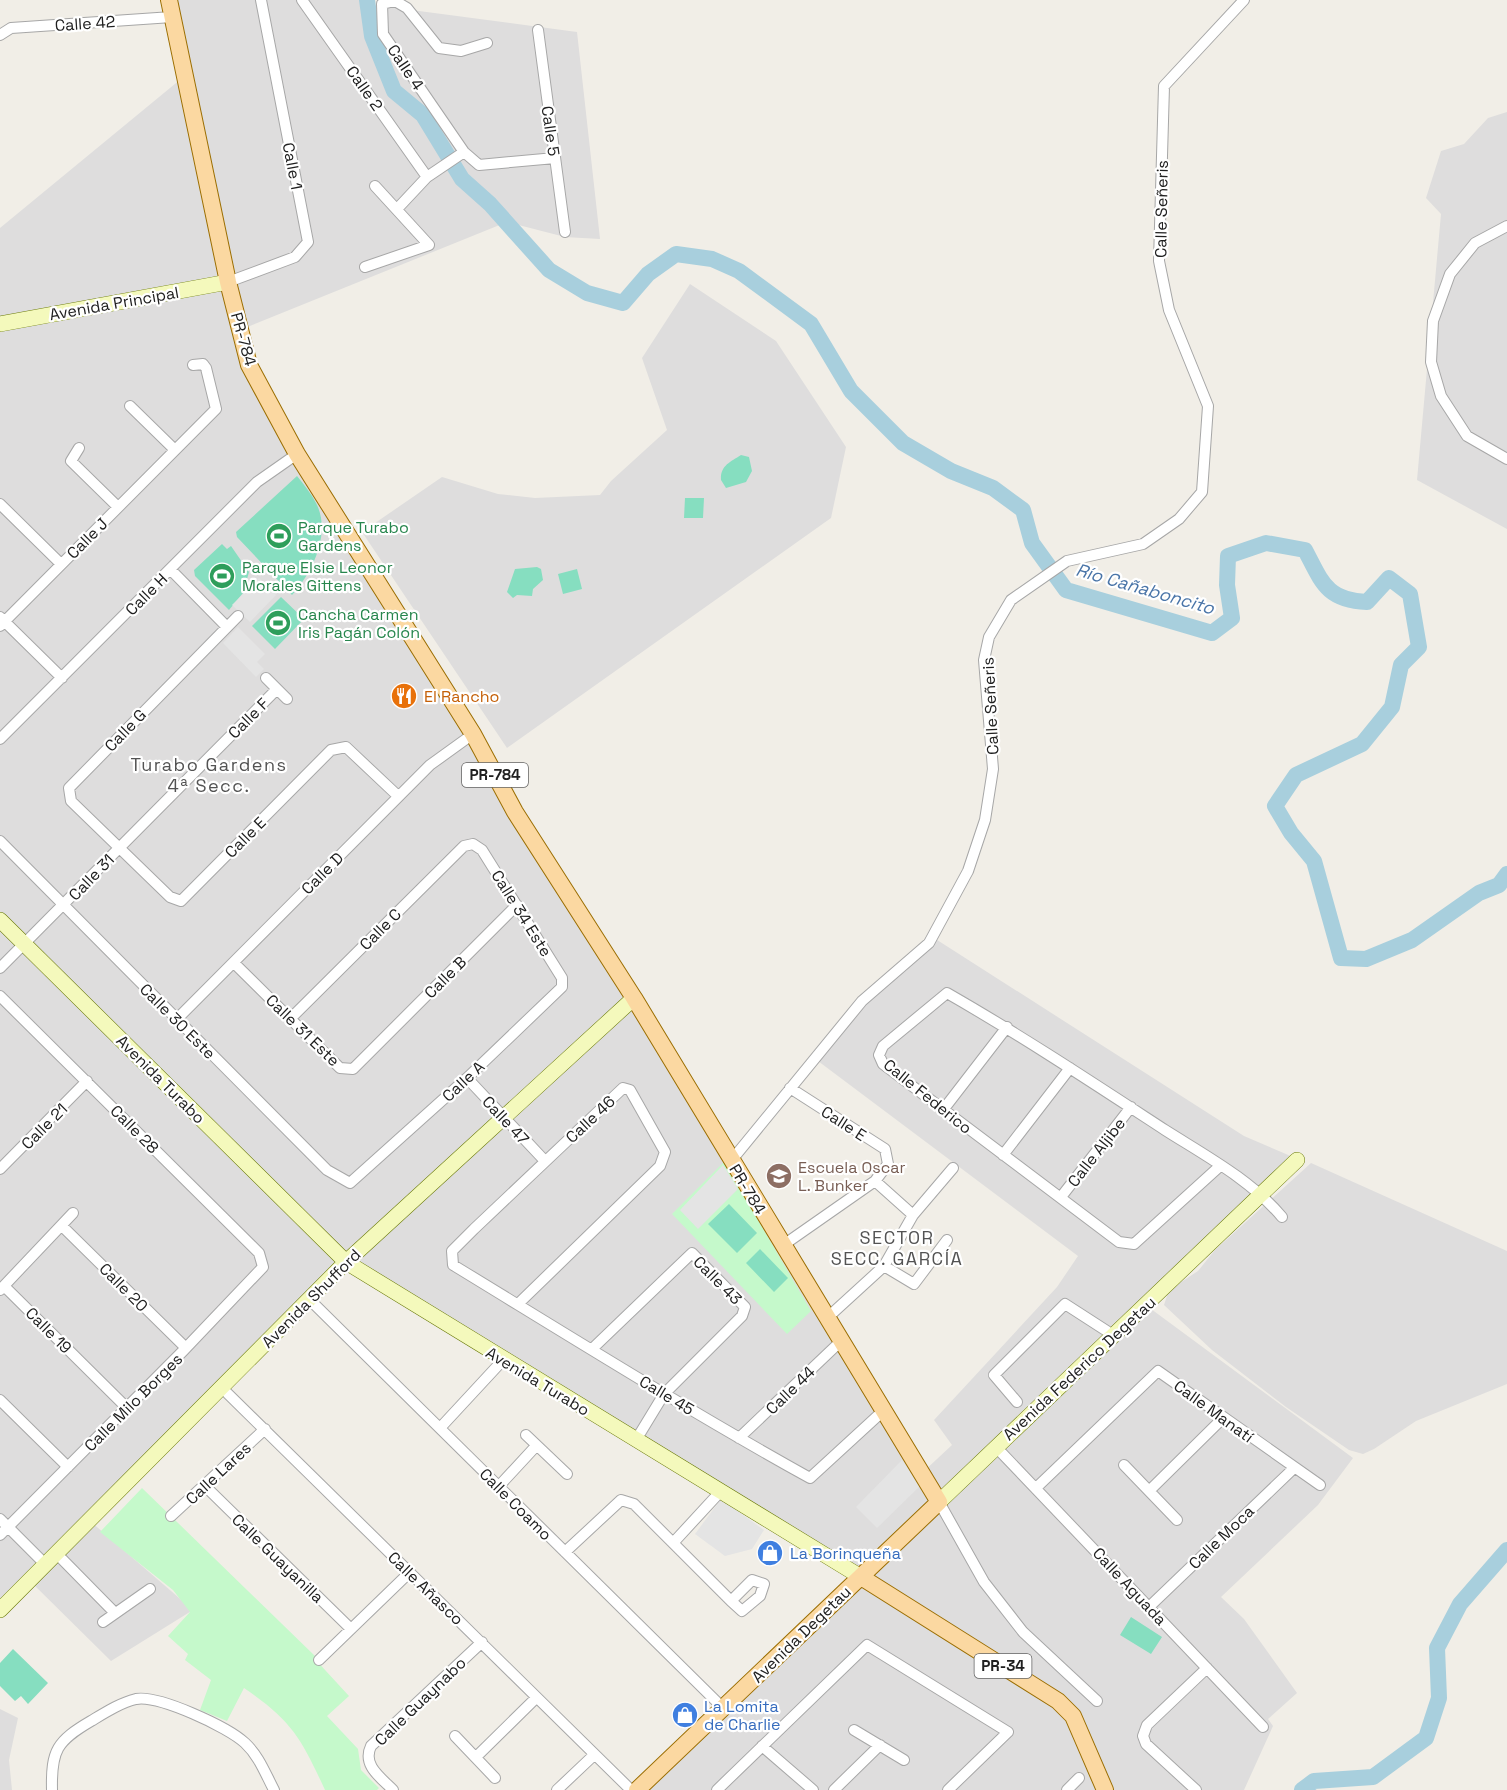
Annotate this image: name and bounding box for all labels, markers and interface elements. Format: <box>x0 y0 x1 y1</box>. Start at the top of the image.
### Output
street label: Calle 42 <box>54 11 116 36</box>
street label: Calle 4 <box>383 40 429 94</box>
street label: Calle 2 <box>341 62 388 115</box>
street label: Calle 5 <box>537 105 564 158</box>
street label: Calle 1 <box>278 141 307 191</box>
street label: Calle Señeris <box>1150 160 1173 258</box>
street label: Avenida Principal <box>48 282 181 325</box>
street label: PR-784 <box>226 310 261 368</box>
street label: Calle J <box>62 513 113 564</box>
place label: Parque Turabo Gardens <box>298 517 409 556</box>
sports icon: Parque Turabo Gardens <box>264 521 294 551</box>
place label: Parque Elsie Leonor Morales Gittens <box>242 557 393 596</box>
water label: Río Cañaboncito <box>1073 558 1218 619</box>
sports icon: Parque Elsie Leonor Morales Gittens <box>207 561 237 591</box>
street label: Calle H <box>121 569 172 620</box>
place label: Cancha Carmen Iris Pagán Colón <box>298 604 420 643</box>
sports icon: Cancha Carmen Iris Pagán Colón <box>263 608 293 638</box>
street label: Calle Señeris <box>977 657 1004 755</box>
restaurant icon: El Rancho <box>389 681 419 711</box>
place label: El Rancho <box>424 686 499 707</box>
street label: Calle F <box>223 693 274 743</box>
street label: Calle G <box>100 705 151 756</box>
district label: Turabo Gardens 4ª Secc. <box>131 753 287 797</box>
road number: PR-784 <box>462 763 528 787</box>
street label: Calle E <box>220 812 270 862</box>
street label: Calle D <box>297 848 348 899</box>
street label: Calle 31 <box>64 850 119 905</box>
street label: Calle 34 Este <box>487 866 557 961</box>
street label: Calle C <box>355 904 406 955</box>
street label: Calle B <box>420 952 471 1003</box>
street label: Calle 30 Este <box>135 979 220 1064</box>
street label: Calle 31 Este <box>261 990 344 1071</box>
street label: Avenida Turabo <box>112 1030 210 1128</box>
street label: Calle Federico <box>879 1054 976 1139</box>
street label: Calle A <box>438 1056 489 1106</box>
street label: Calle 47 <box>478 1091 534 1149</box>
street label: Calle 46 <box>561 1091 620 1148</box>
street label: Calle 21 <box>17 1099 72 1154</box>
street label: Calle 28 <box>106 1101 163 1158</box>
street label: Calle E <box>817 1101 870 1146</box>
street label: Calle Aljibe <box>1063 1113 1130 1191</box>
place label: Escuela Oscar L. Bunker <box>798 1157 905 1196</box>
street label: PR-784 <box>724 1160 771 1218</box>
school or university icon: Escuela Oscar L. Bunker <box>764 1161 794 1191</box>
district label: SECTOR SECC. GARCÍA <box>831 1226 963 1270</box>
street label: Avenida Shufford <box>257 1244 365 1352</box>
street label: Calle 43 <box>689 1252 746 1309</box>
street label: Calle 20 <box>95 1258 153 1316</box>
street label: Avenida Federico Degetau <box>998 1292 1160 1445</box>
street label: Calle 19 <box>21 1303 76 1358</box>
street label: Avenida Turabo <box>482 1342 594 1421</box>
street label: Calle Milo Borges <box>80 1349 187 1456</box>
street label: Calle 44 <box>761 1362 820 1419</box>
street label: Calle 45 <box>635 1371 698 1420</box>
street label: Calle Manatí <box>1170 1375 1258 1447</box>
street label: Calle Lares <box>181 1438 256 1509</box>
street label: Calle Coamo <box>475 1464 556 1545</box>
street label: Calle Moca <box>1184 1501 1259 1574</box>
street label: Calle Guayanilla <box>227 1509 328 1608</box>
shop icon: La Borinqueña <box>755 1538 785 1568</box>
place label: La Borinqueña <box>790 1543 901 1564</box>
street label: Calle Aguada <box>1088 1543 1171 1630</box>
street label: Calle Añasco <box>383 1547 468 1630</box>
street label: Avenida Degetau <box>747 1581 856 1687</box>
street label: Calle Guaynabo <box>370 1652 471 1750</box>
road number: PR-34 <box>974 1654 1032 1678</box>
place label: La Lomita de Charlie <box>704 1696 781 1735</box>
shop icon: La Lomita de Charlie <box>670 1700 700 1730</box>

